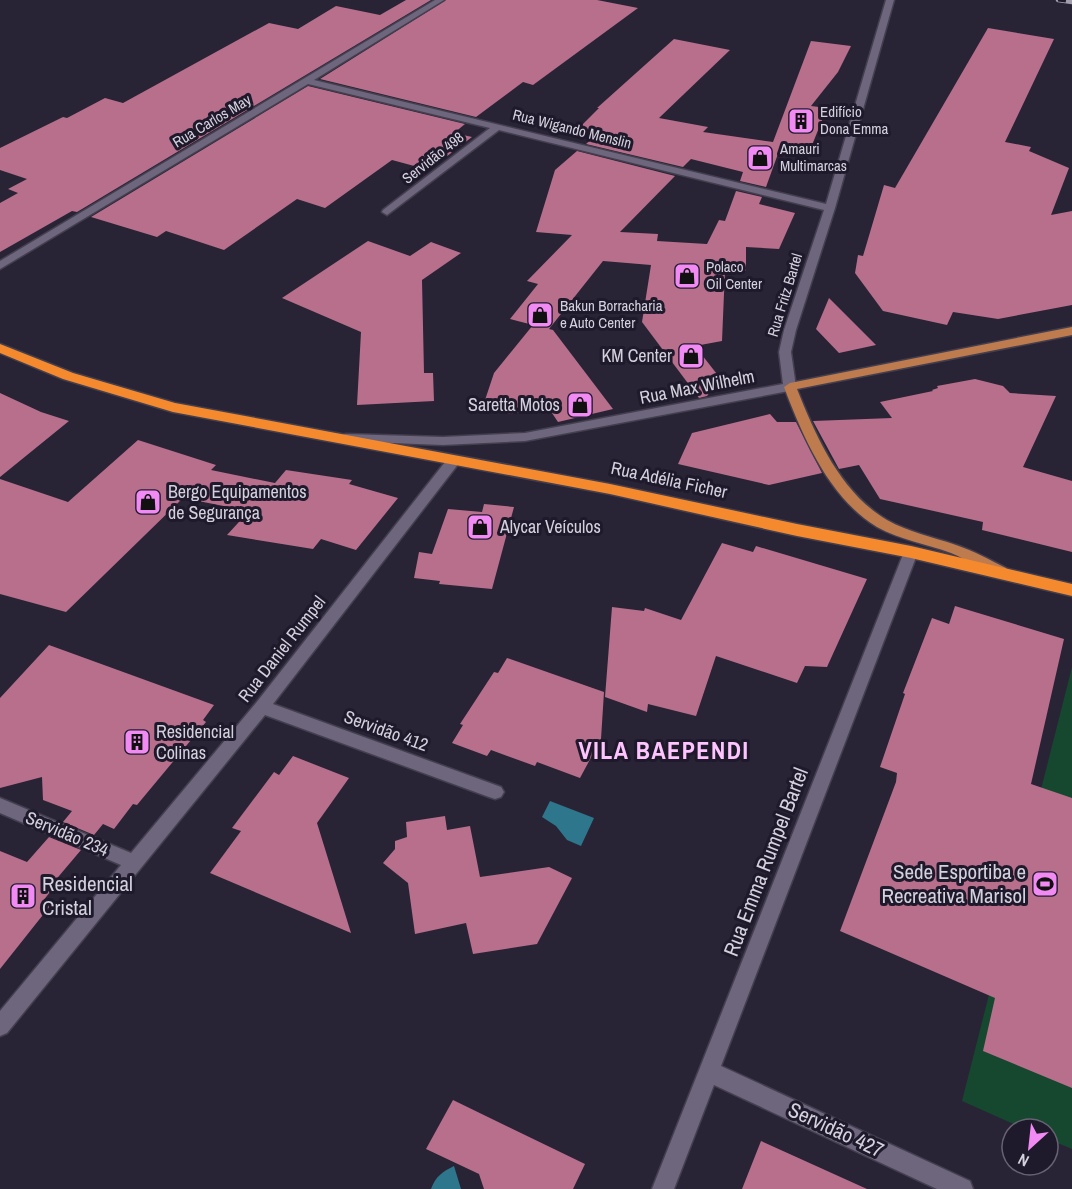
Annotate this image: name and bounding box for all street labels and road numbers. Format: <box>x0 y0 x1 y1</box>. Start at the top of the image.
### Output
street label: Rua Carlos May <box>169 88 256 152</box>
street label: Rua Wigando Menslin <box>511 104 634 153</box>
street label: Servidão 498 <box>397 127 468 188</box>
street label: Rua Fritz Bartel <box>762 251 807 339</box>
street label: Rua Max Wilhelm <box>637 363 756 410</box>
street label: Rua Adélia Ficher <box>609 455 730 504</box>
street label: Rua Daniel Rumpel <box>232 590 331 707</box>
street label: Servidão 412 <box>341 704 432 757</box>
street label: Rua Emma Rumpel Bartel <box>716 763 815 960</box>
street label: Servidão 234 <box>22 805 112 862</box>
street label: Servidão 427 <box>784 1095 889 1164</box>

